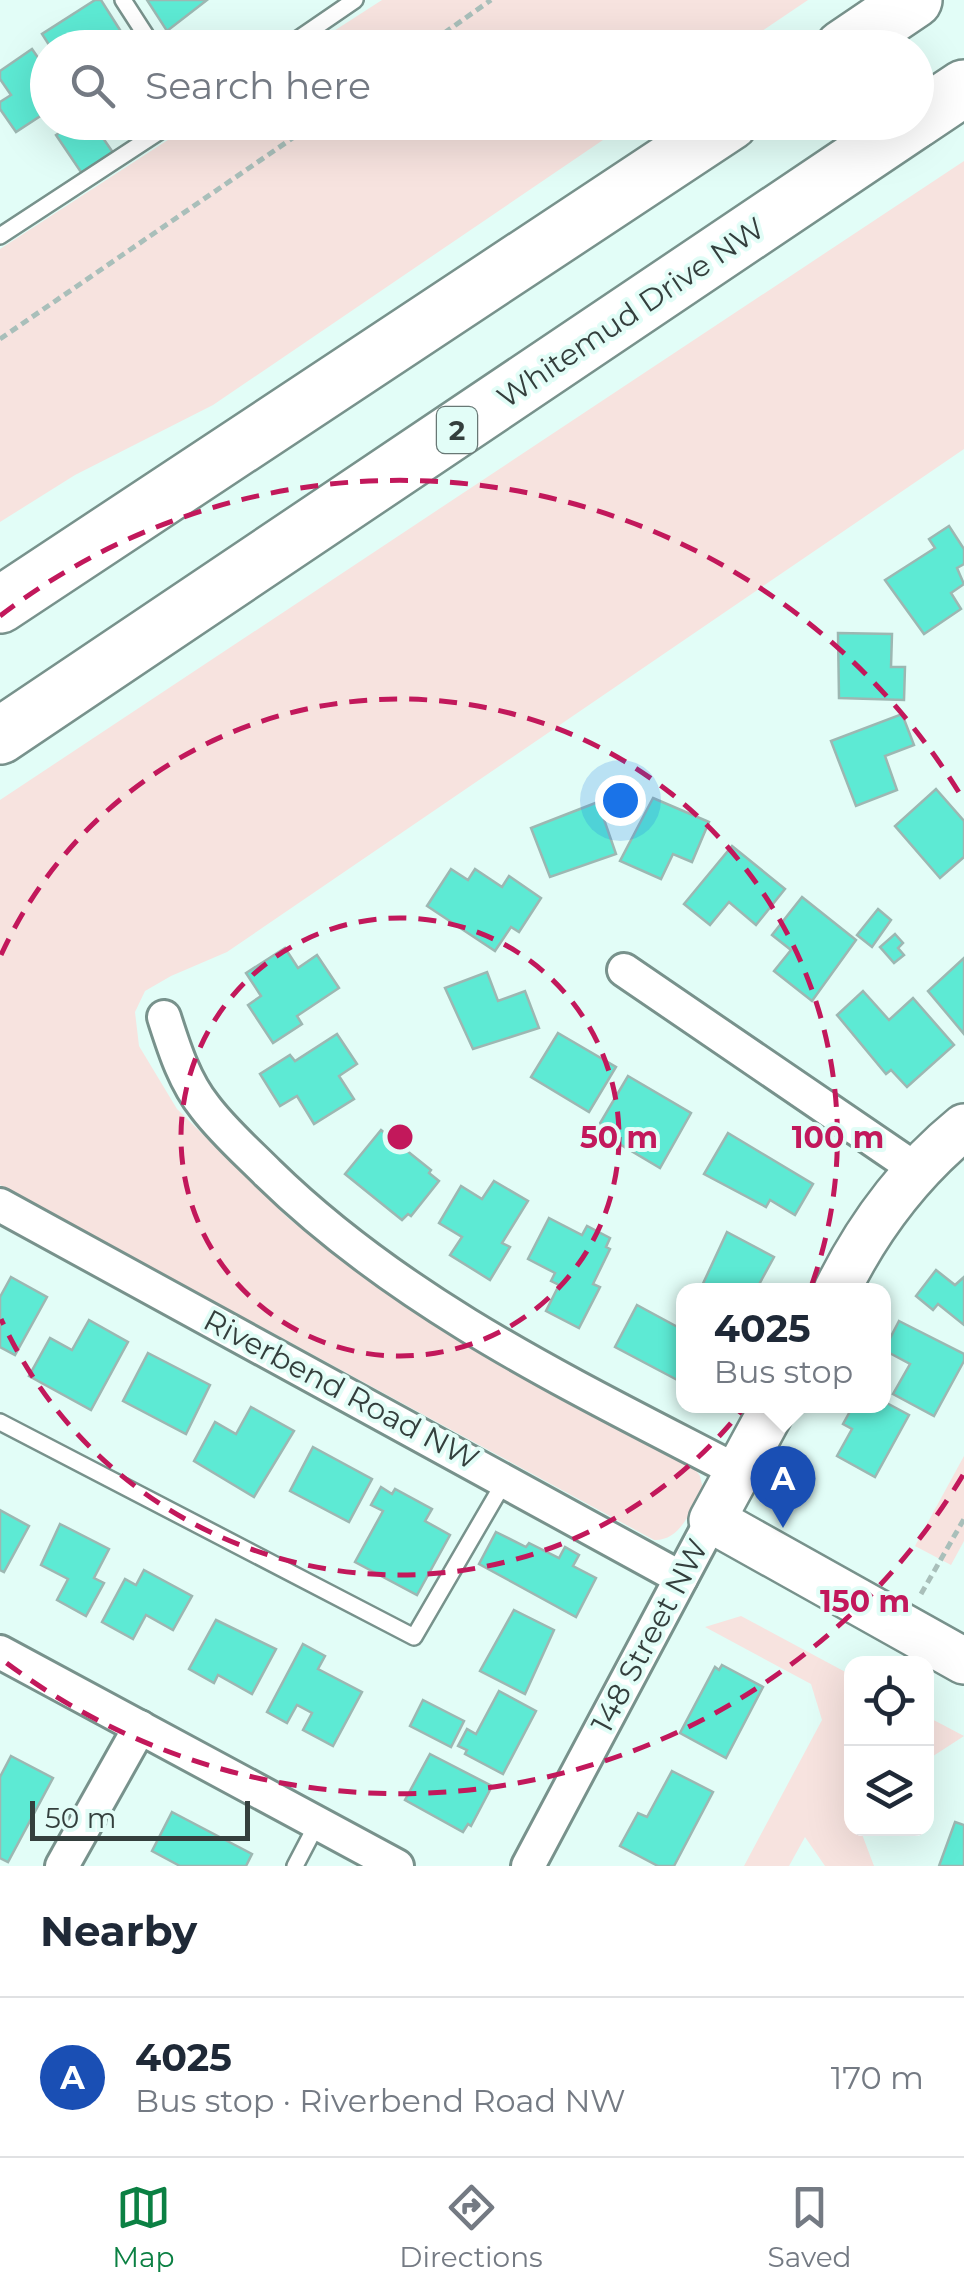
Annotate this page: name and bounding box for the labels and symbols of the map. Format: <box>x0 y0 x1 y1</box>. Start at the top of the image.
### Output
street label: Whitemud Drive NW <box>490 209 771 416</box>
road number: 2 <box>437 407 477 453</box>
your location <box>595 775 646 826</box>
centre of rings <box>382 1119 418 1155</box>
text: 50 m <box>580 1119 658 1156</box>
text: 100 m <box>792 1119 884 1156</box>
street label: Riverbend Road NW <box>197 1301 485 1478</box>
pin: A <box>750 1446 816 1528</box>
street label: 148 Street NW <box>583 1533 716 1739</box>
text: 150 m <box>820 1583 910 1620</box>
scale bar <box>30 1796 250 1840</box>

